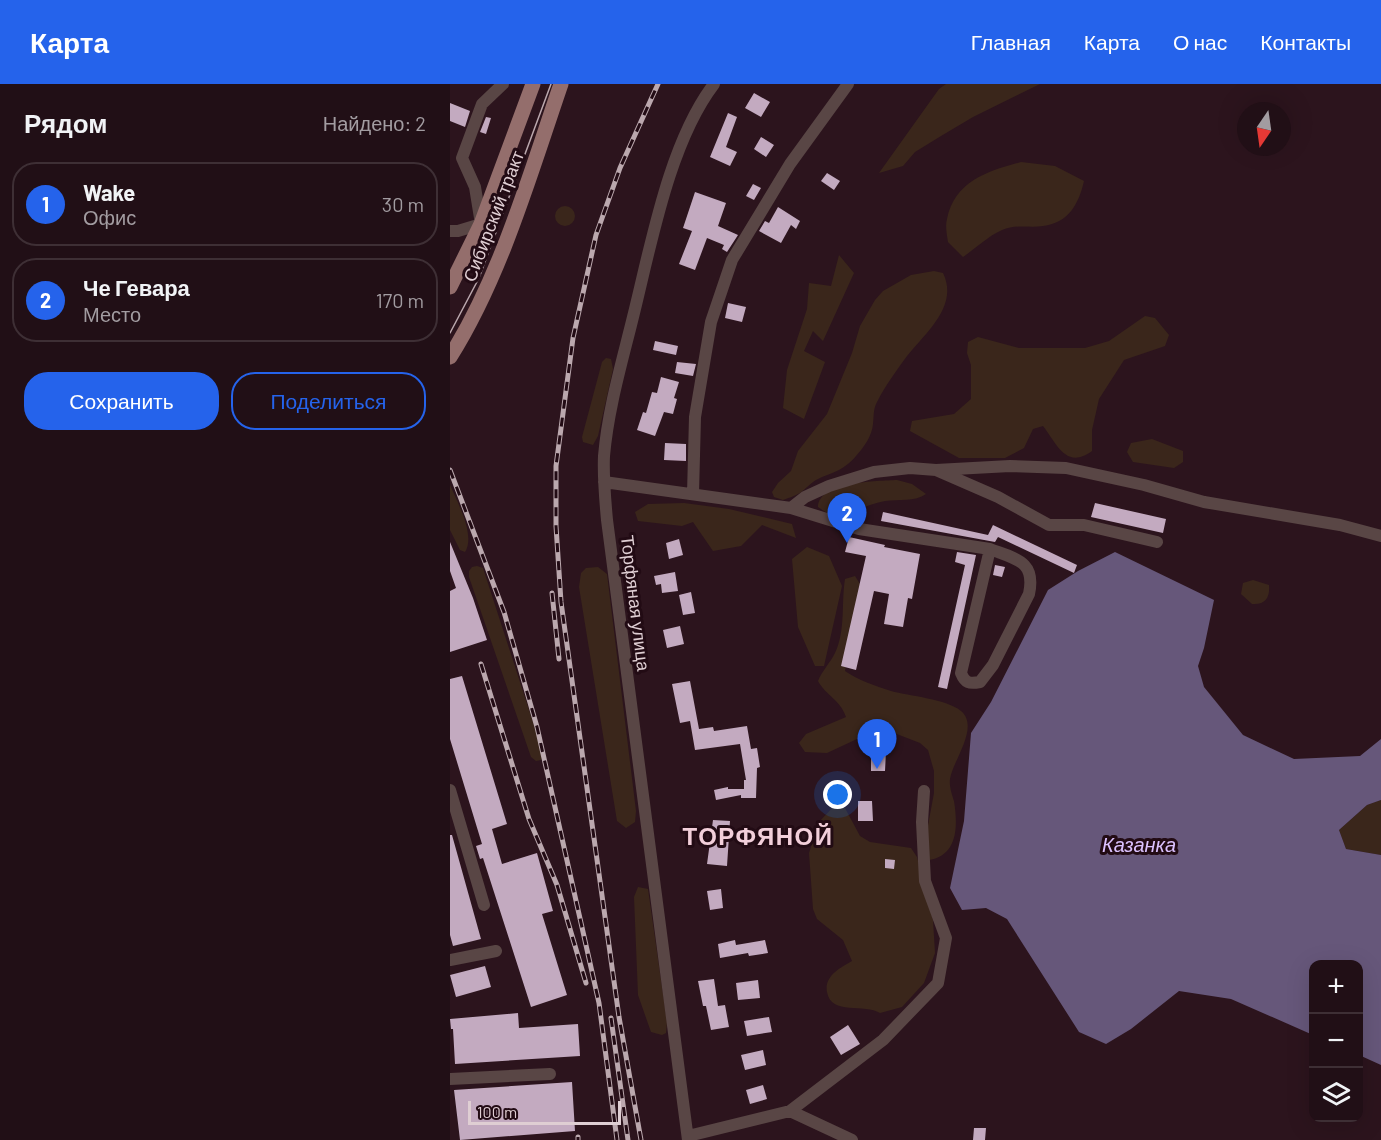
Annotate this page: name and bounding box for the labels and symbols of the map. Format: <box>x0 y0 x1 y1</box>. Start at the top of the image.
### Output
north arrow <box>1237 102 1291 156</box>
street label: Сибирский тракт <box>458 147 528 285</box>
pin: 2 <box>828 494 866 543</box>
street label: Торфяная улица <box>617 534 655 673</box>
pin: 1 <box>858 720 896 769</box>
your location <box>823 780 852 809</box>
district label: ТОРФЯНОЙ <box>683 821 833 850</box>
water label: Казанка <box>1102 832 1176 856</box>
scale bar <box>468 1098 621 1126</box>

